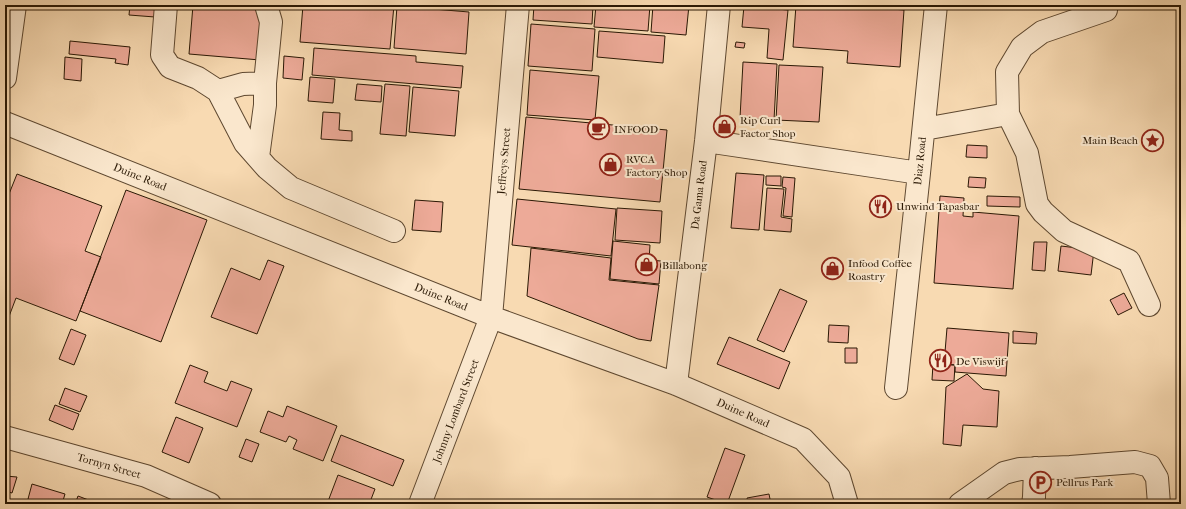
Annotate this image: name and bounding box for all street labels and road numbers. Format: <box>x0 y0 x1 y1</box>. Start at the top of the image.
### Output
street label: Jeffreys Street <box>495 127 513 196</box>
street label: Diaz Road <box>911 135 929 186</box>
street label: Da Gama Road <box>688 159 710 230</box>
street label: Duine Road <box>111 160 170 194</box>
street label: Duine Road <box>412 280 471 314</box>
street label: Johnny Lombard Street <box>430 357 482 466</box>
street label: Duine Road <box>715 396 772 431</box>
street label: Tornyn Street <box>75 451 143 481</box>

